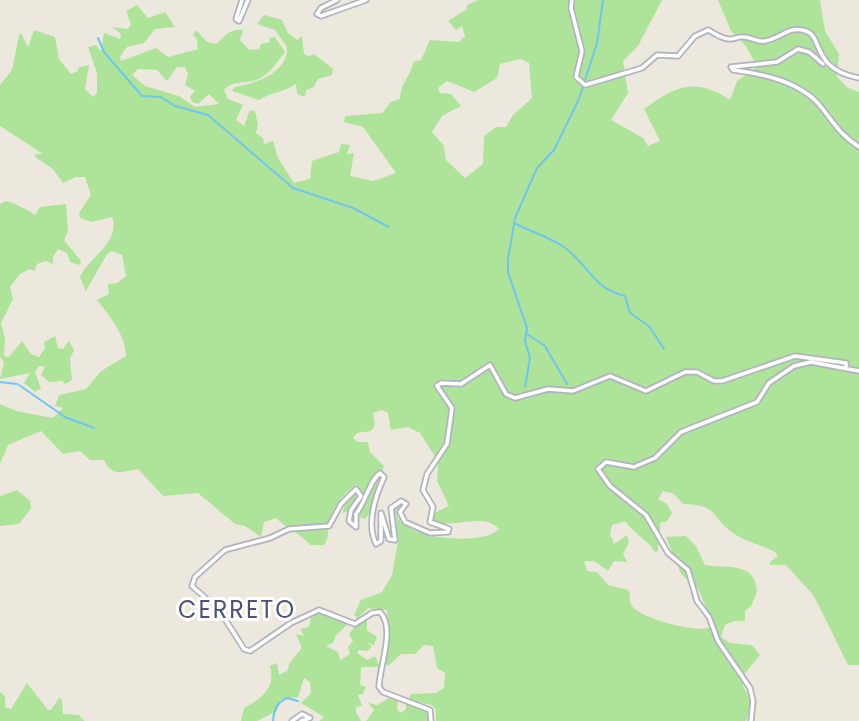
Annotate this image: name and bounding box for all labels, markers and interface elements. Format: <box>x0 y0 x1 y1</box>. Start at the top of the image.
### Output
district label: CERRETO <box>178 593 296 626</box>

